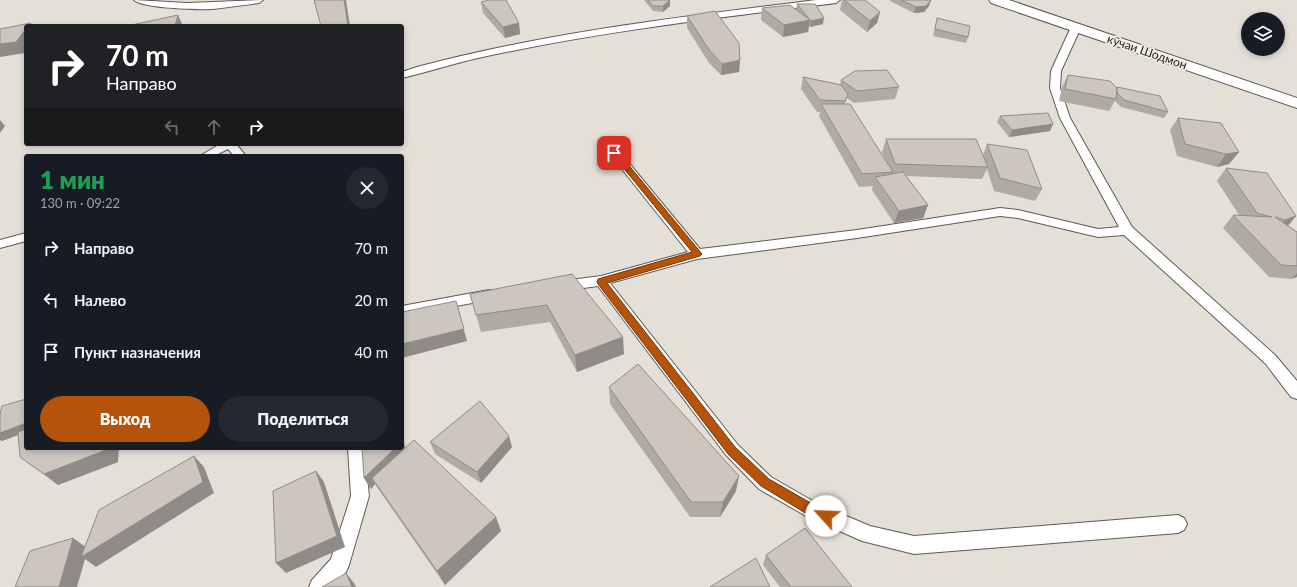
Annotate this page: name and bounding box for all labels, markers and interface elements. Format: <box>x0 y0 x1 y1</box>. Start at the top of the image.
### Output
map controls <box>1241 12 1285 56</box>
button: layers <box>1241 12 1285 56</box>
street label: кӯчаи Шодмон <box>1105 31 1189 72</box>
text: 70 m <box>106 38 169 72</box>
icon: right <box>40 40 92 92</box>
text: Направо <box>106 72 177 94</box>
icon: left <box>161 116 183 138</box>
icon: ahead <box>203 116 225 138</box>
icon: right <box>245 116 267 138</box>
pin <box>597 136 631 170</box>
icon: arrive <box>603 142 625 164</box>
text: 1 мин <box>40 165 105 194</box>
button: close <box>346 167 388 209</box>
text: 130 m · 09:22 <box>40 195 120 211</box>
icon: right <box>40 237 62 259</box>
text: Направо <box>74 239 134 257</box>
text: 70 m <box>354 239 388 257</box>
icon: left <box>40 289 62 311</box>
text: Налево <box>74 291 126 309</box>
text: 20 m <box>354 291 388 309</box>
icon: arrive <box>40 341 62 363</box>
text: Пункт назначения <box>74 343 201 361</box>
text: 40 m <box>354 343 388 361</box>
button: Выход <box>40 396 210 442</box>
button: Поделиться <box>218 396 388 442</box>
position arrow <box>805 495 847 537</box>

